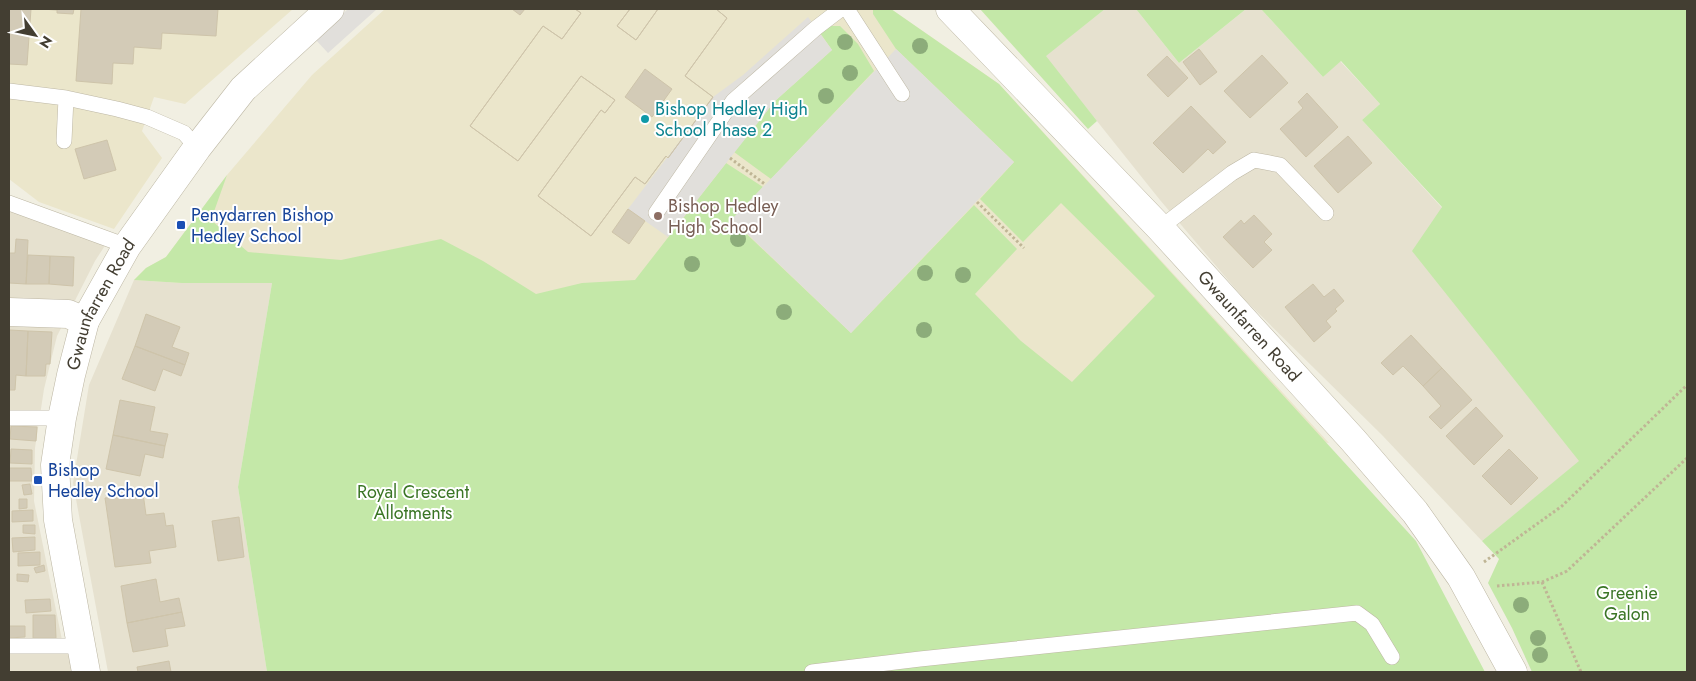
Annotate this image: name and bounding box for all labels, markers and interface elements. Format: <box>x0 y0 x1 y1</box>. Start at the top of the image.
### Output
north arrow <box>10 10 60 60</box>
text: N <box>34 32 57 52</box>
place label: Bishop Hedley High School Phase 2 <box>655 96 808 143</box>
marker: Bishop Hedley High School Phase 2 <box>639 113 651 125</box>
place label: Bishop Hedley High School <box>668 193 778 240</box>
place label: Penydarren Bishop Hedley School <box>191 202 334 249</box>
marker: Bishop Hedley High School <box>652 210 664 222</box>
marker: Penydarren Bishop Hedley School <box>175 219 187 231</box>
street label: Gwaunfarren Road <box>60 233 141 373</box>
street label: Gwaunfarren Road <box>1192 264 1307 388</box>
place label: Bishop Hedley School <box>48 457 159 504</box>
marker: Bishop Hedley School <box>32 474 44 486</box>
park label: Royal Crescent Allotments <box>357 479 470 526</box>
park label: Greenie Galon <box>1596 580 1658 627</box>

